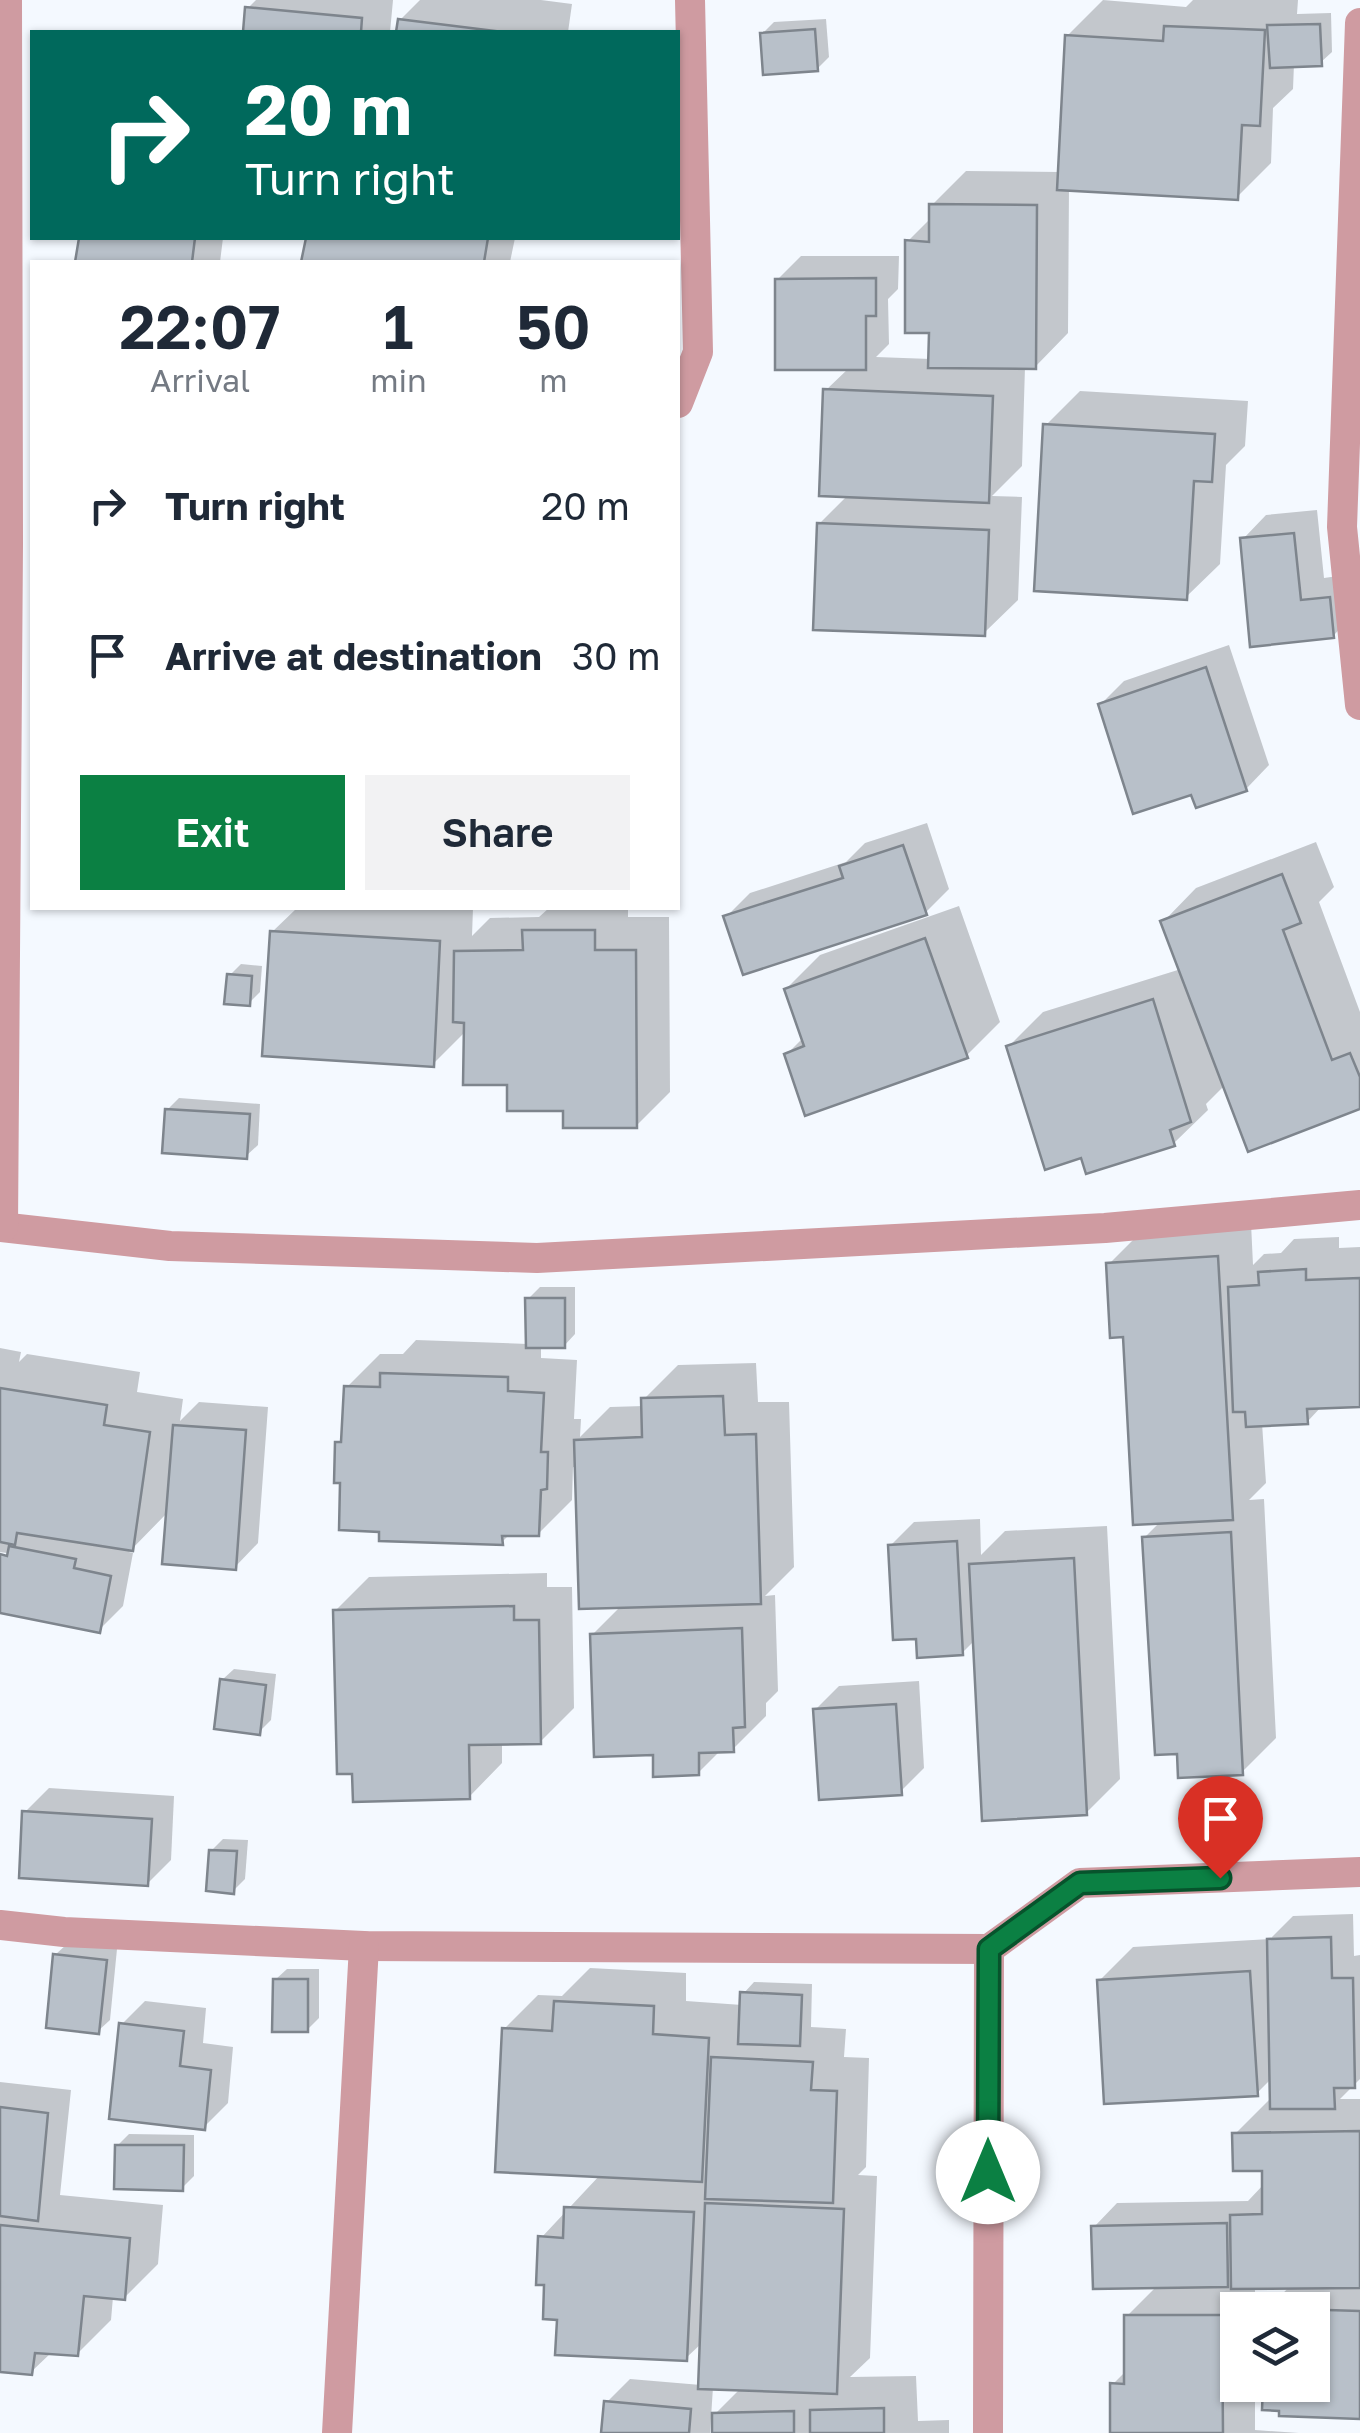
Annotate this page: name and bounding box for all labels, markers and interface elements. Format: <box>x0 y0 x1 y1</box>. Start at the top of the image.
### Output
text: 20 m <box>245 66 412 150</box>
icon: right <box>80 70 210 200</box>
text: Turn right <box>245 151 455 205</box>
text: 22:07 <box>119 290 281 362</box>
text: 1 <box>383 290 414 362</box>
text: 50 <box>516 290 591 362</box>
text: Arrival <box>150 361 250 399</box>
text: min <box>370 361 427 399</box>
text: m <box>539 361 568 399</box>
icon: right <box>80 478 135 533</box>
text: Turn right <box>165 483 345 528</box>
text: 20 m <box>541 483 630 528</box>
icon: arrive <box>80 628 135 683</box>
text: Arrive at destination <box>165 633 542 678</box>
text: 30 m <box>572 633 661 678</box>
button: Exit <box>80 775 345 890</box>
button: Share <box>365 775 630 890</box>
pin <box>1178 1776 1263 1879</box>
icon: arrive <box>1193 1791 1248 1846</box>
position arrow <box>936 2120 1040 2224</box>
map controls <box>1220 2292 1330 2402</box>
button: layers <box>1220 2292 1330 2402</box>

